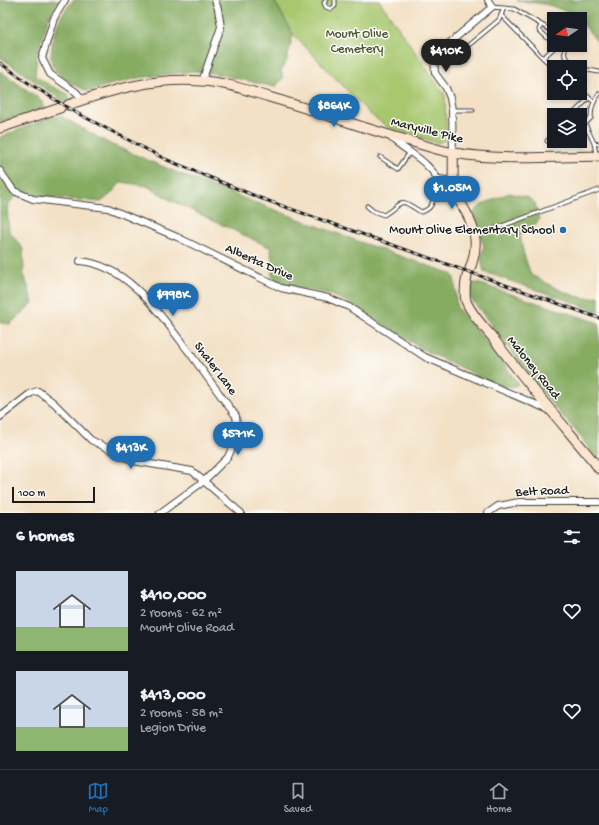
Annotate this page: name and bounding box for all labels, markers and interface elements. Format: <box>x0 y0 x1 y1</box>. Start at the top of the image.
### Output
north arrow <box>547 12 587 52</box>
map controls <box>547 12 587 148</box>
park label: Mount Olive Cemetery <box>326 27 388 57</box>
pin: $410K <box>418 39 474 73</box>
text: $410K <box>430 44 462 59</box>
button: locate <box>547 60 587 100</box>
pin: $864K <box>306 94 362 128</box>
text: $864K <box>318 99 350 114</box>
button: layers <box>547 108 587 148</box>
street label: Maryville Pike <box>389 115 465 147</box>
pin: $1.05M <box>419 176 485 210</box>
text: $1.05M <box>433 181 471 196</box>
place label: Mount Olive Elementary School <box>389 223 555 238</box>
marker: Mount Olive Elementary School <box>558 225 568 235</box>
street label: Alberta Drive <box>223 241 295 285</box>
pin: $998K <box>145 283 201 317</box>
text: $998K <box>156 288 190 303</box>
street label: Maloney Road <box>503 334 564 404</box>
street label: Shaler Lane <box>190 340 240 399</box>
pin: $571K <box>210 422 266 456</box>
text: $571K <box>222 427 254 442</box>
pin: $413K <box>103 436 159 470</box>
text: $413K <box>115 441 147 456</box>
street label: Belt Road <box>514 484 570 500</box>
scale bar <box>12 485 95 504</box>
text: 100 m <box>18 488 45 500</box>
icon: filters <box>561 526 583 548</box>
text: 6 homes <box>16 527 74 547</box>
text: $410,000 <box>140 586 207 606</box>
icon: home <box>48 587 96 635</box>
icon: heart <box>561 600 583 622</box>
text: 2 rooms · 62 m² <box>140 606 222 621</box>
text: Mount Olive Road <box>140 621 234 636</box>
text: $413,000 <box>140 686 206 706</box>
icon: home <box>48 687 96 735</box>
icon: heart <box>561 700 583 722</box>
text: 2 rooms · 58 m² <box>140 706 223 721</box>
text: Legion Drive <box>140 721 206 736</box>
tab: Map <box>87 780 109 816</box>
tab: Saved <box>284 780 312 816</box>
tab: Home <box>486 780 512 816</box>

